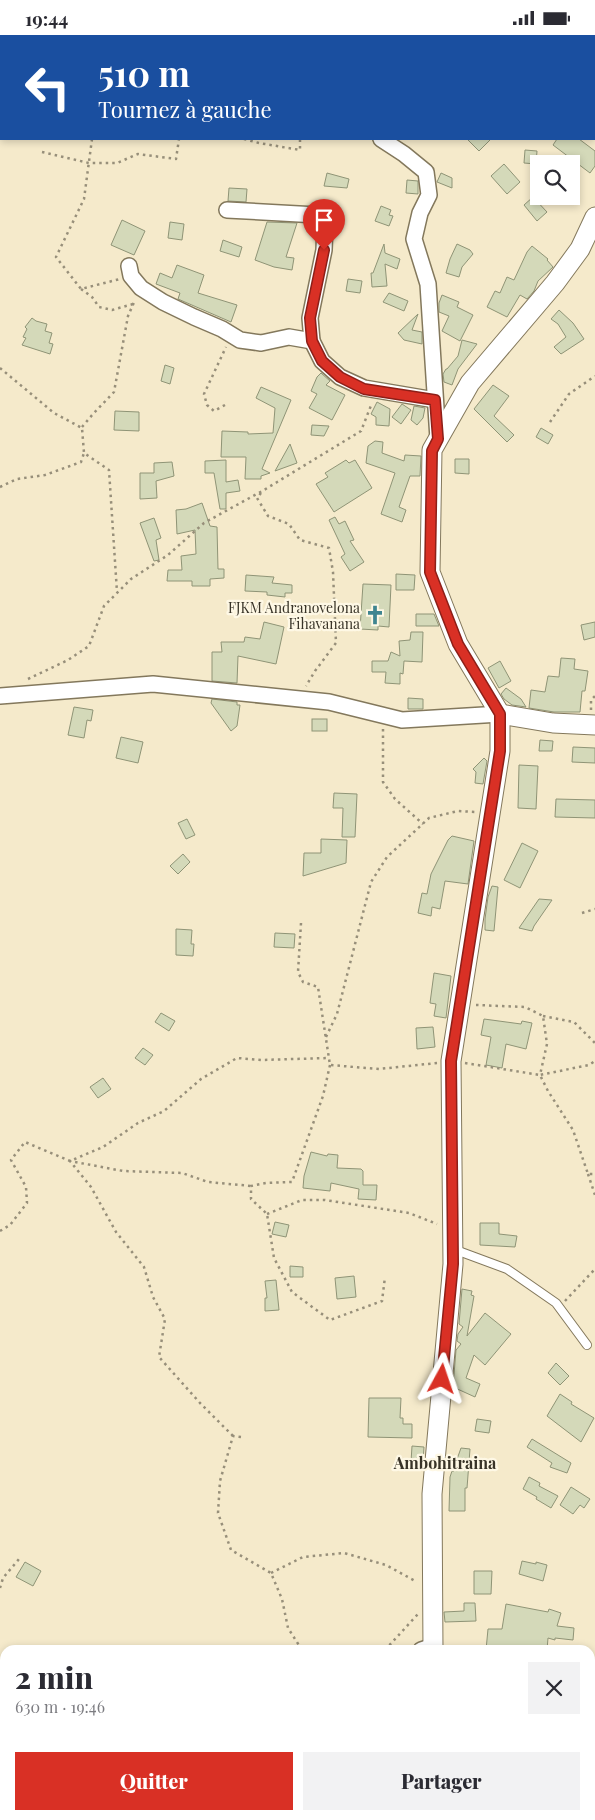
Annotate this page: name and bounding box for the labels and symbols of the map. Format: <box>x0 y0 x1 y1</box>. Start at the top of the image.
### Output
pin <box>303 199 345 250</box>
place label: FJKM Andranovelona Fihavanana <box>228 598 360 633</box>
church icon: FJKM Andranovelona Fihavanana <box>364 604 386 626</box>
position arrow <box>415 1352 467 1404</box>
district label: Ambohitraina <box>393 1452 497 1473</box>

